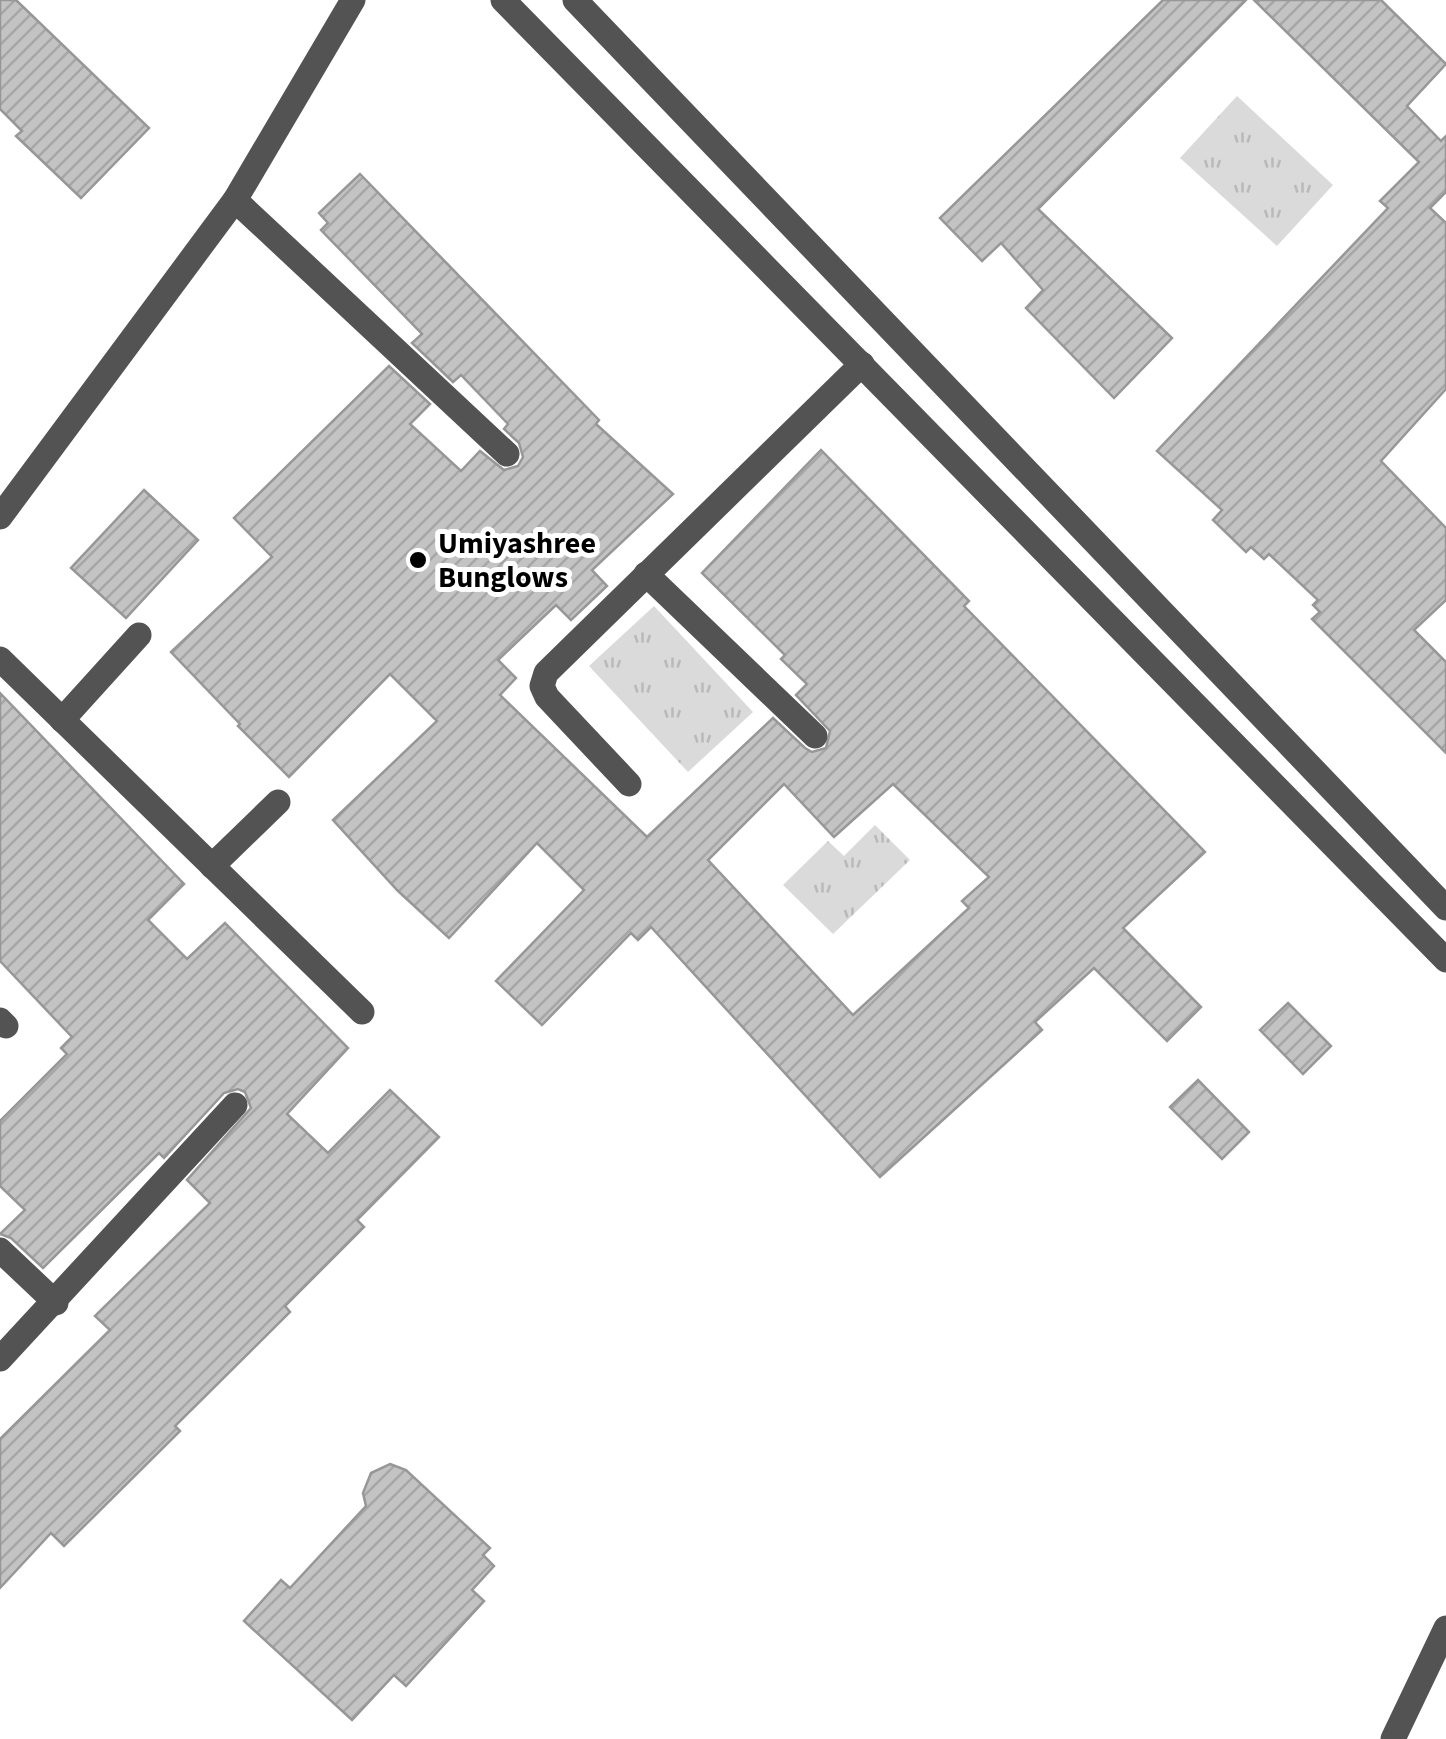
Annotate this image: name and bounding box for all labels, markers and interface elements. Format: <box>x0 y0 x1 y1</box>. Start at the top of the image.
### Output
place label: Umiyashree Bunglows <box>438 522 596 599</box>
marker: Umiyashree Bunglows <box>407 549 429 571</box>

